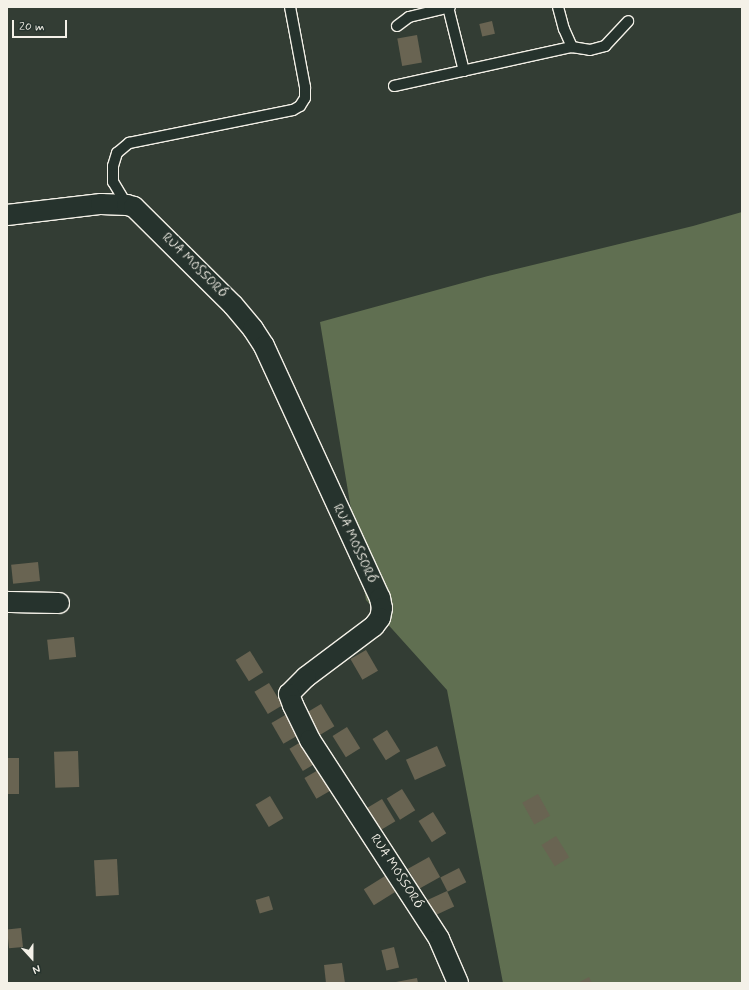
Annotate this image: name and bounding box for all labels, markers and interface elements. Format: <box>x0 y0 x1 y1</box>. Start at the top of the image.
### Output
scale bar <box>14 12 69 38</box>
text: 20 m <box>19 19 45 35</box>
street label: RUA MOSSORÓ <box>158 230 230 302</box>
street label: RUA MOSSORÓ <box>329 502 379 586</box>
street label: RUA MOSSORÓ <box>366 832 426 912</box>
north arrow <box>12 938 52 978</box>
text: N <box>30 961 42 977</box>

